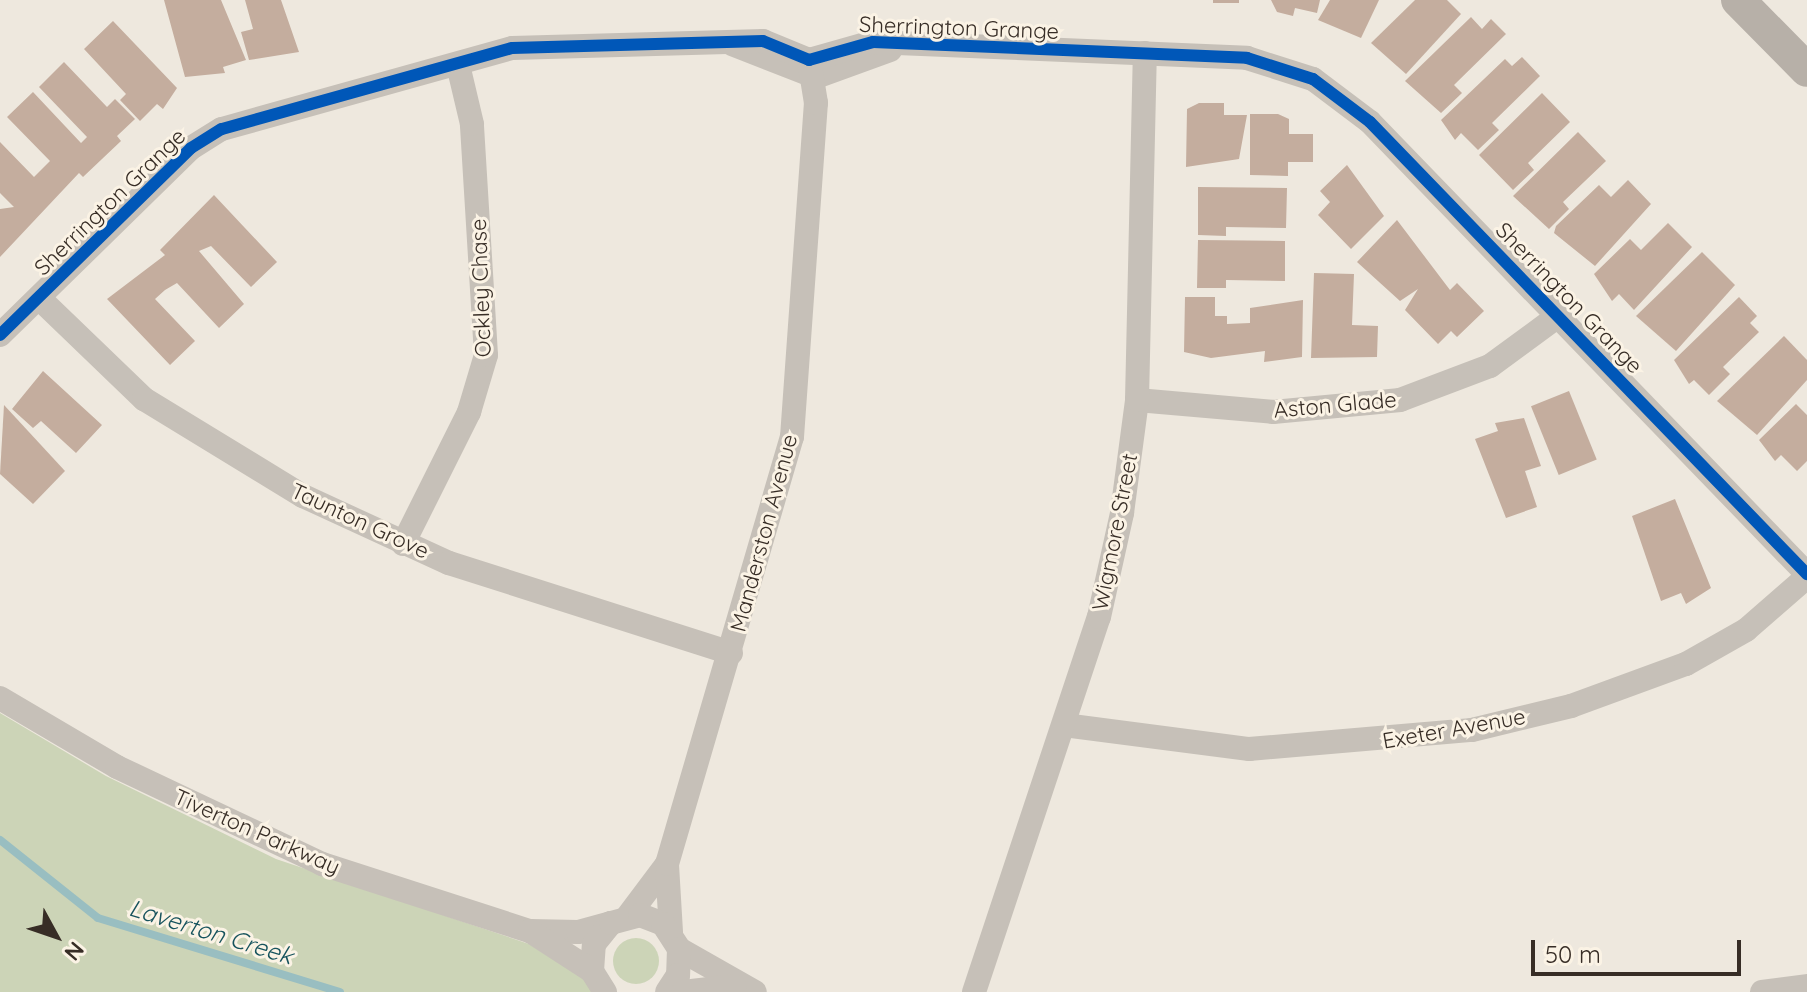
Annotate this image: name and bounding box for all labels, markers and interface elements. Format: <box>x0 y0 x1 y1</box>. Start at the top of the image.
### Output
street label: Sherrington Grange <box>859 11 1059 45</box>
street label: Sherrington Grange <box>29 123 191 281</box>
street label: Sherrington Grange <box>1490 217 1648 379</box>
street label: Ockley Chase <box>465 218 497 358</box>
street label: Aston Glade <box>1272 386 1398 424</box>
street label: Manderston Avenue <box>725 431 803 635</box>
street label: Wigmore Street <box>1087 451 1143 613</box>
street label: Taunton Grove <box>287 478 433 564</box>
street label: Exeter Avenue <box>1380 703 1528 755</box>
street label: Tiverton Parkway <box>170 784 344 880</box>
water label: Laverton Creek <box>126 893 296 971</box>
north arrow <box>16 896 96 976</box>
scale bar <box>1535 924 1745 974</box>
text: N <box>58 936 90 967</box>
text: 50 m <box>1545 939 1601 969</box>

